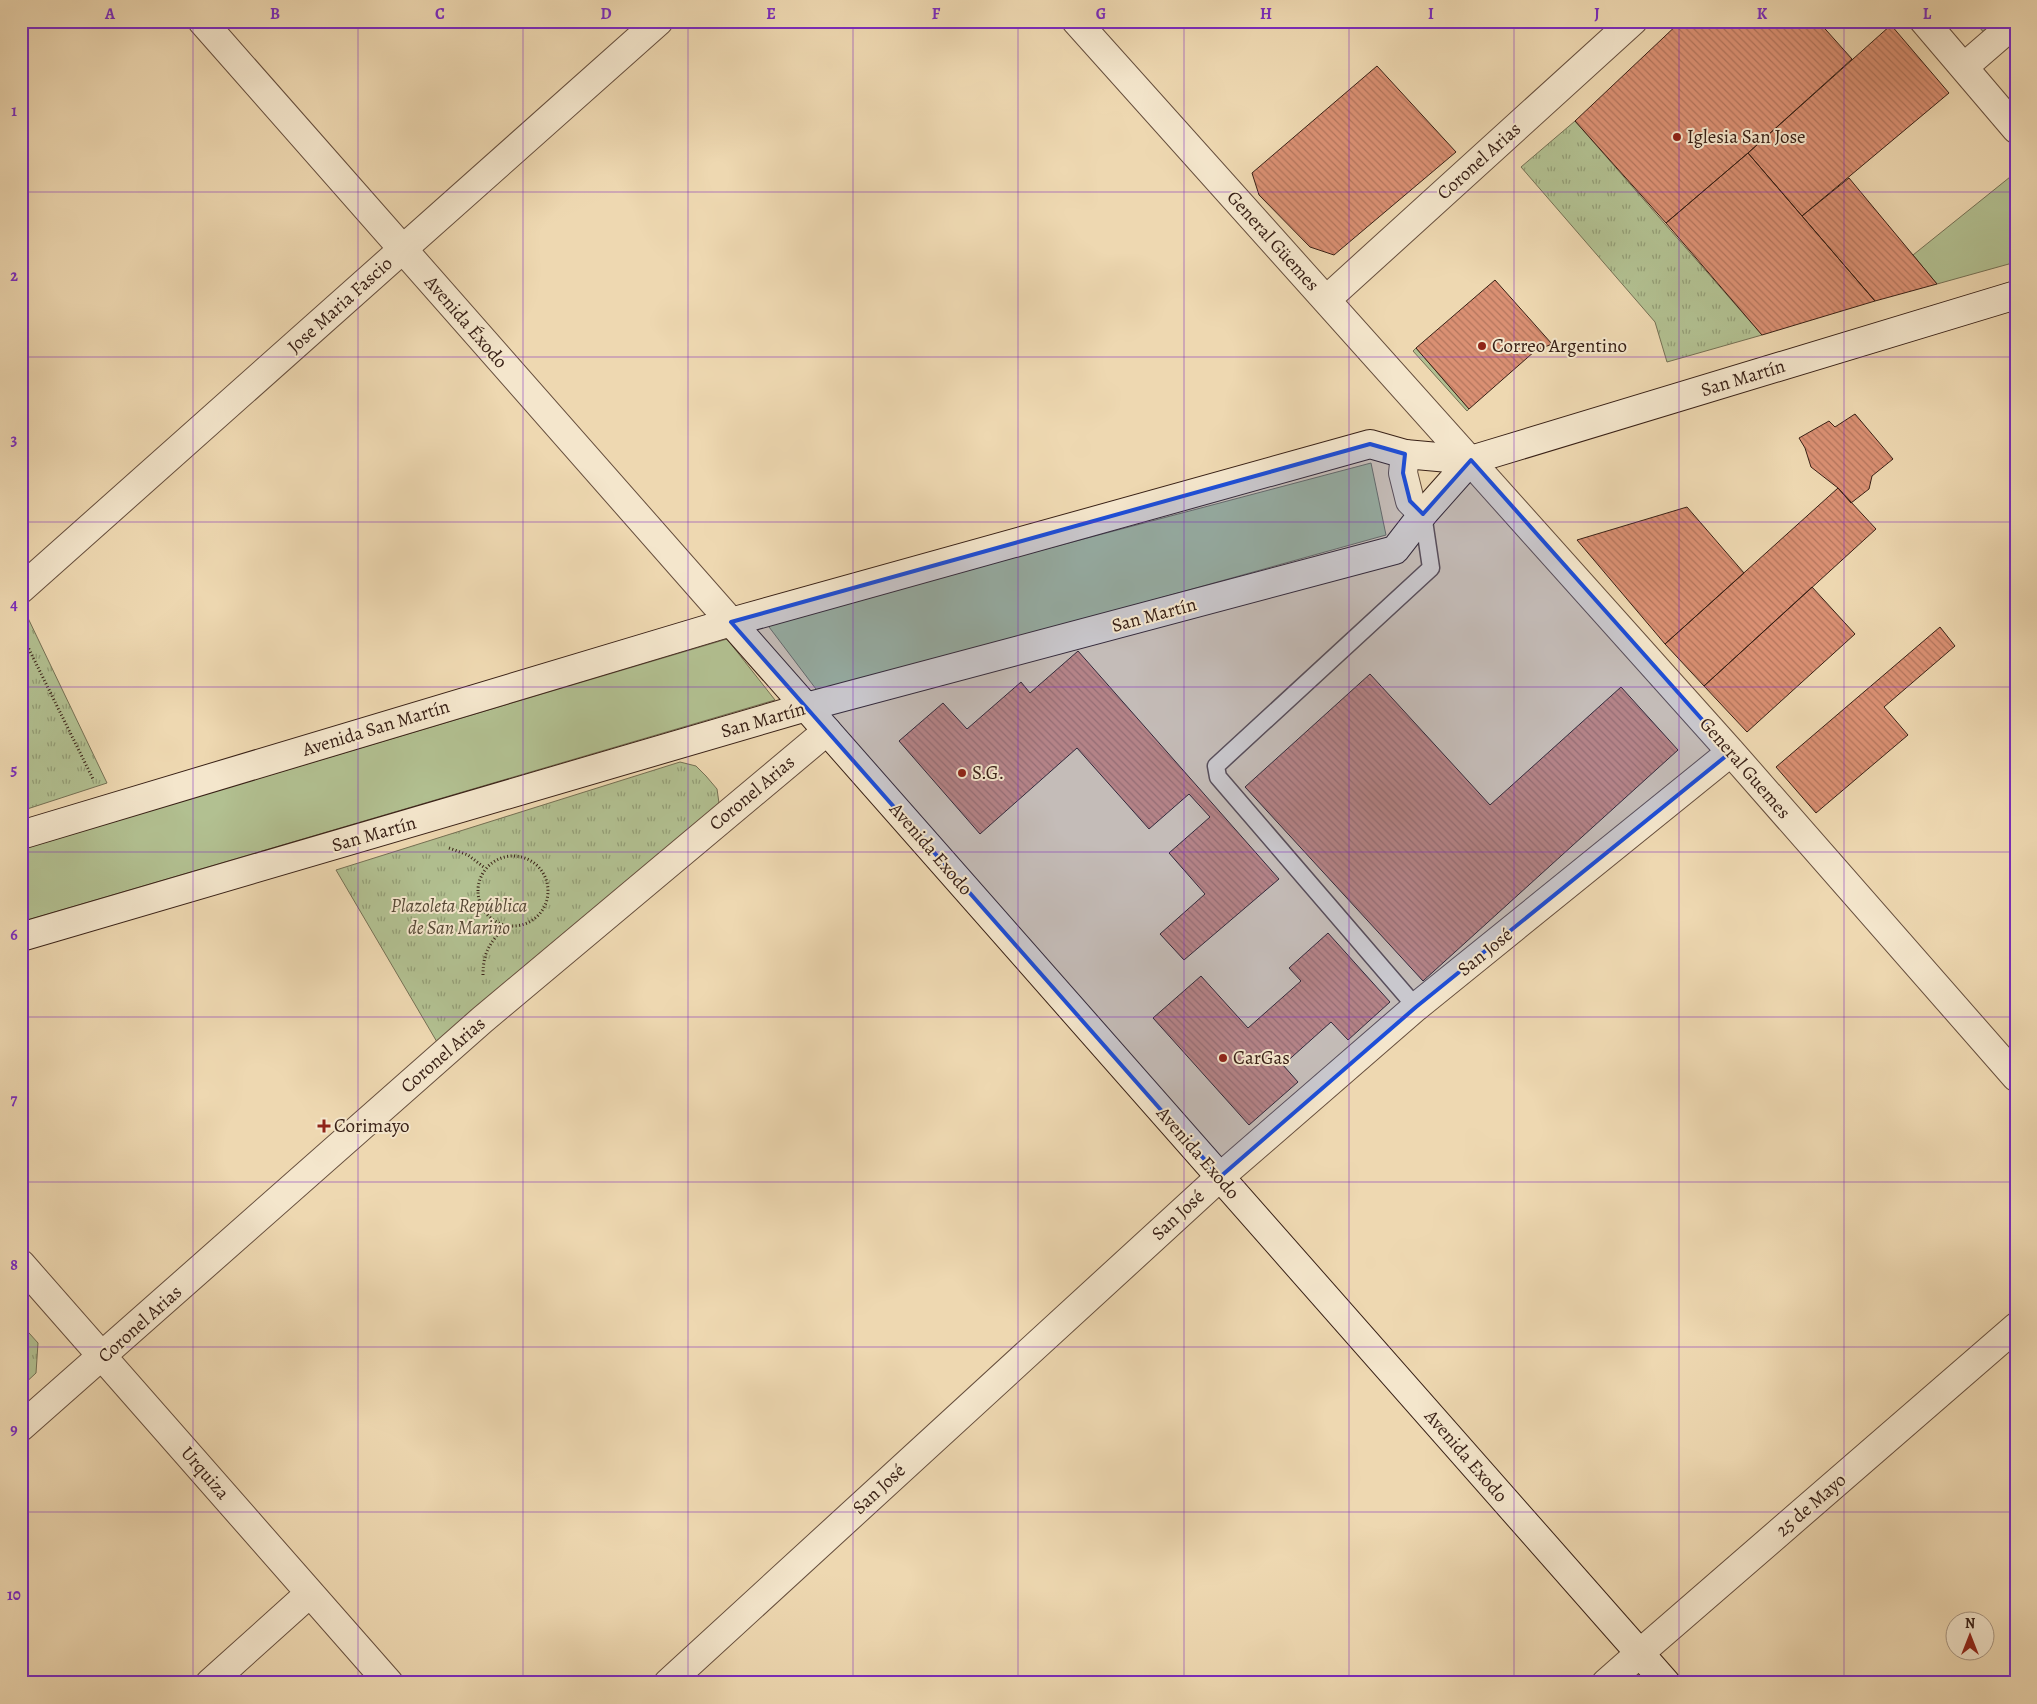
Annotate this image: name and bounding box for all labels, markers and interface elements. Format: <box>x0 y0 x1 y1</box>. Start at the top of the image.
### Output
text: A <box>104 3 116 25</box>
text: B <box>270 3 280 25</box>
text: C <box>435 3 445 25</box>
text: D <box>600 3 612 25</box>
text: E <box>766 3 776 25</box>
text: F <box>932 3 941 25</box>
text: G <box>1096 3 1106 25</box>
text: H <box>1260 3 1272 25</box>
text: I <box>1428 3 1434 25</box>
text: J <box>1594 3 1600 25</box>
text: K <box>1757 3 1768 25</box>
text: L <box>1923 3 1932 25</box>
text: 1 <box>11 100 17 122</box>
street label: Coronel Arias <box>1431 116 1527 206</box>
place label: Iglesia San Jose <box>1687 124 1806 150</box>
marker: Iglesia San Jose <box>1671 131 1683 143</box>
street label: General Güemes <box>1221 185 1325 297</box>
street label: Jose Maria Fascio <box>282 251 398 359</box>
text: 2 <box>10 265 18 287</box>
street label: Avenida Éxodo <box>418 269 514 374</box>
place label: Correo Argentino <box>1492 333 1627 359</box>
marker: Correo Argentino <box>1476 340 1488 352</box>
street label: San Martín <box>1698 353 1788 403</box>
text: 3 <box>11 429 18 451</box>
street label: San Martín <box>1109 591 1199 639</box>
text: 4 <box>10 594 18 616</box>
street label: Avenida San Martín <box>298 693 453 763</box>
street label: San Martín <box>718 696 808 744</box>
street label: General Guemes <box>1693 712 1797 824</box>
street label: Coronel Arias <box>704 749 800 837</box>
text: 5 <box>11 759 18 781</box>
place label: S.G. <box>972 760 1004 786</box>
marker: S.G. <box>956 767 968 779</box>
street label: Avenida Exodo <box>883 796 979 901</box>
street label: San Martín <box>329 810 419 858</box>
park label: Plazoleta República de San Marino <box>391 893 527 941</box>
street label: San José <box>1452 922 1518 982</box>
text: 6 <box>10 924 18 946</box>
street label: Coronel Arias <box>395 1011 491 1099</box>
place label: CarGas <box>1233 1045 1290 1071</box>
marker: CarGas <box>1217 1052 1229 1064</box>
text: 7 <box>11 1089 18 1111</box>
street label: Avenida Exodo <box>1150 1100 1246 1205</box>
place label: Corimayo <box>334 1113 410 1139</box>
marker: Corimayo <box>318 1120 330 1132</box>
street label: San José <box>1146 1184 1210 1246</box>
text: 8 <box>10 1254 18 1276</box>
street label: Coronel Arias <box>92 1279 188 1369</box>
street label: Avenida Exodo <box>1418 1403 1514 1508</box>
text: 9 <box>10 1419 18 1441</box>
street label: Urquiza <box>175 1441 235 1505</box>
street label: San José <box>847 1458 911 1520</box>
street label: 25 de Mayo <box>1770 1467 1852 1543</box>
text: 10 <box>7 1584 21 1606</box>
north arrow <box>1944 1612 1994 1662</box>
text: N <box>1965 1614 1975 1633</box>

